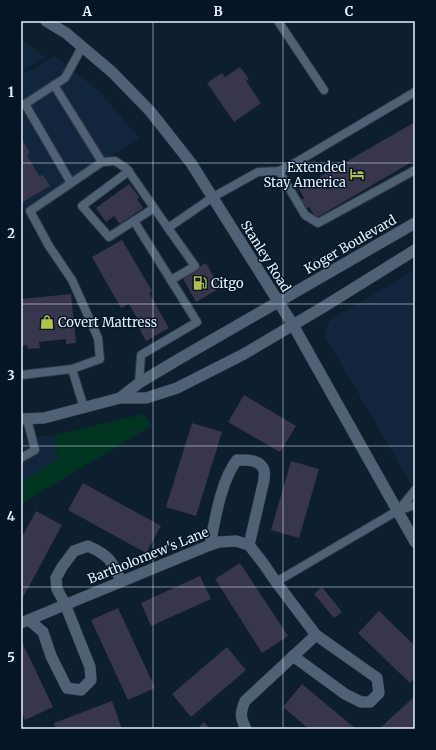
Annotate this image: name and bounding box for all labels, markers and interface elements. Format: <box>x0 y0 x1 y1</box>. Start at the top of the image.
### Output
text: A <box>81 3 92 20</box>
text: B <box>213 3 223 20</box>
text: C <box>345 3 354 20</box>
text: 1 <box>8 84 14 101</box>
place label: Extended Stay America <box>263 159 346 191</box>
hotel icon: Extended Stay America <box>349 166 365 182</box>
street label: Koger Boulevard <box>301 211 399 278</box>
street label: Stanley Road <box>237 217 294 295</box>
text: 2 <box>7 225 15 242</box>
fuel station icon: Citgo <box>192 275 208 291</box>
place label: Citgo <box>211 275 244 292</box>
shop icon: Covert Mattress <box>39 314 55 330</box>
place label: Covert Mattress <box>58 314 157 331</box>
text: 3 <box>7 367 15 384</box>
text: 4 <box>7 508 16 525</box>
street label: Bartholomew's Lane <box>85 523 211 588</box>
text: 5 <box>7 649 15 666</box>

